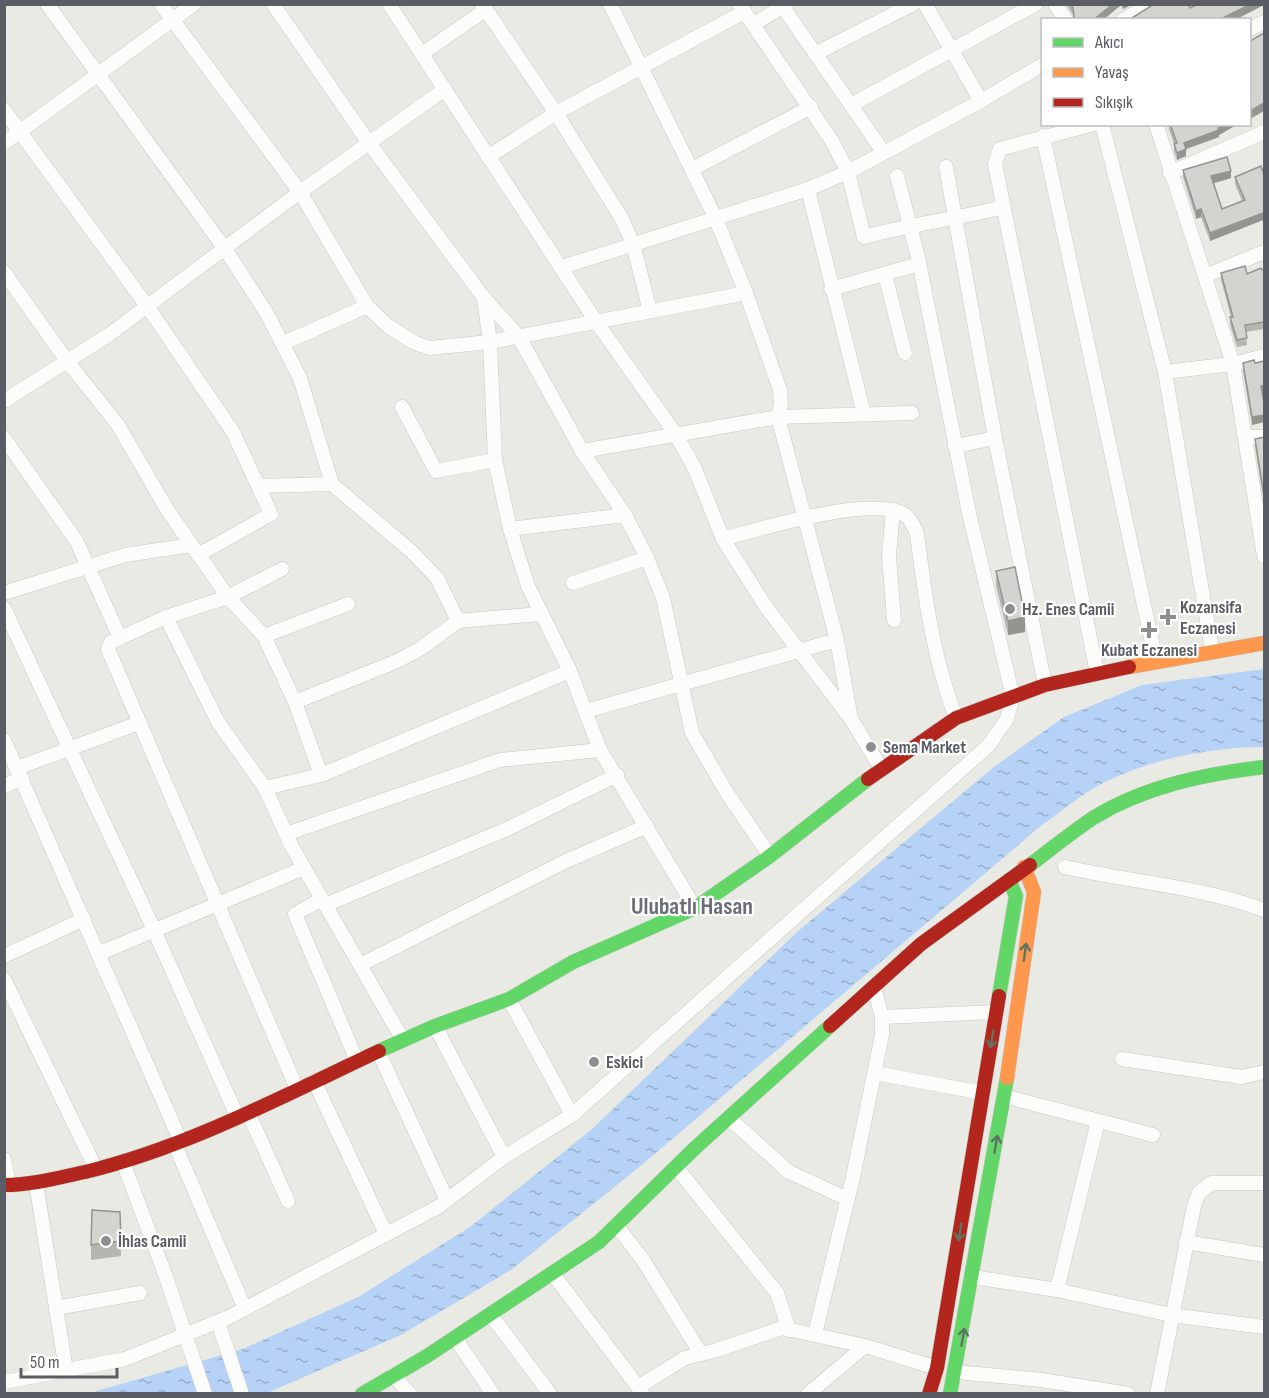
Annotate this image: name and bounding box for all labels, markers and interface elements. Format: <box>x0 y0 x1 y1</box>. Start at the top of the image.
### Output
legend <box>1041 18 1251 126</box>
text: Akıcı <box>1094 32 1124 53</box>
text: Yavaş <box>1095 62 1129 83</box>
text: Sıkışık <box>1095 92 1133 113</box>
place label: Kozansifa Eczanesi <box>1180 597 1242 639</box>
place label: Hz. Enes Camii <box>1022 599 1114 620</box>
marker: Hz. Enes Camii <box>1003 602 1017 616</box>
marker: Kozansifa Eczanesi <box>1161 610 1175 624</box>
marker: Kubat Eczanesi <box>1142 623 1156 637</box>
place label: Kubat Eczanesi <box>1101 640 1197 661</box>
place label: Sema Market <box>883 737 966 758</box>
marker: Sema Market <box>864 740 878 754</box>
district label: Ulubatlı Hasan <box>631 892 753 921</box>
one-way arrow <box>1019 942 1030 962</box>
one-way arrow <box>986 1029 997 1049</box>
place label: Eskici <box>606 1052 643 1073</box>
marker: Eskici <box>587 1055 601 1069</box>
one-way arrow <box>991 1135 1002 1155</box>
one-way arrow <box>954 1221 965 1241</box>
place label: İhlas Camii <box>118 1231 186 1252</box>
marker: İhlas Camii <box>99 1234 113 1248</box>
one-way arrow <box>957 1327 968 1347</box>
scale bar <box>21 1341 117 1379</box>
text: 50 m <box>30 1352 60 1373</box>

